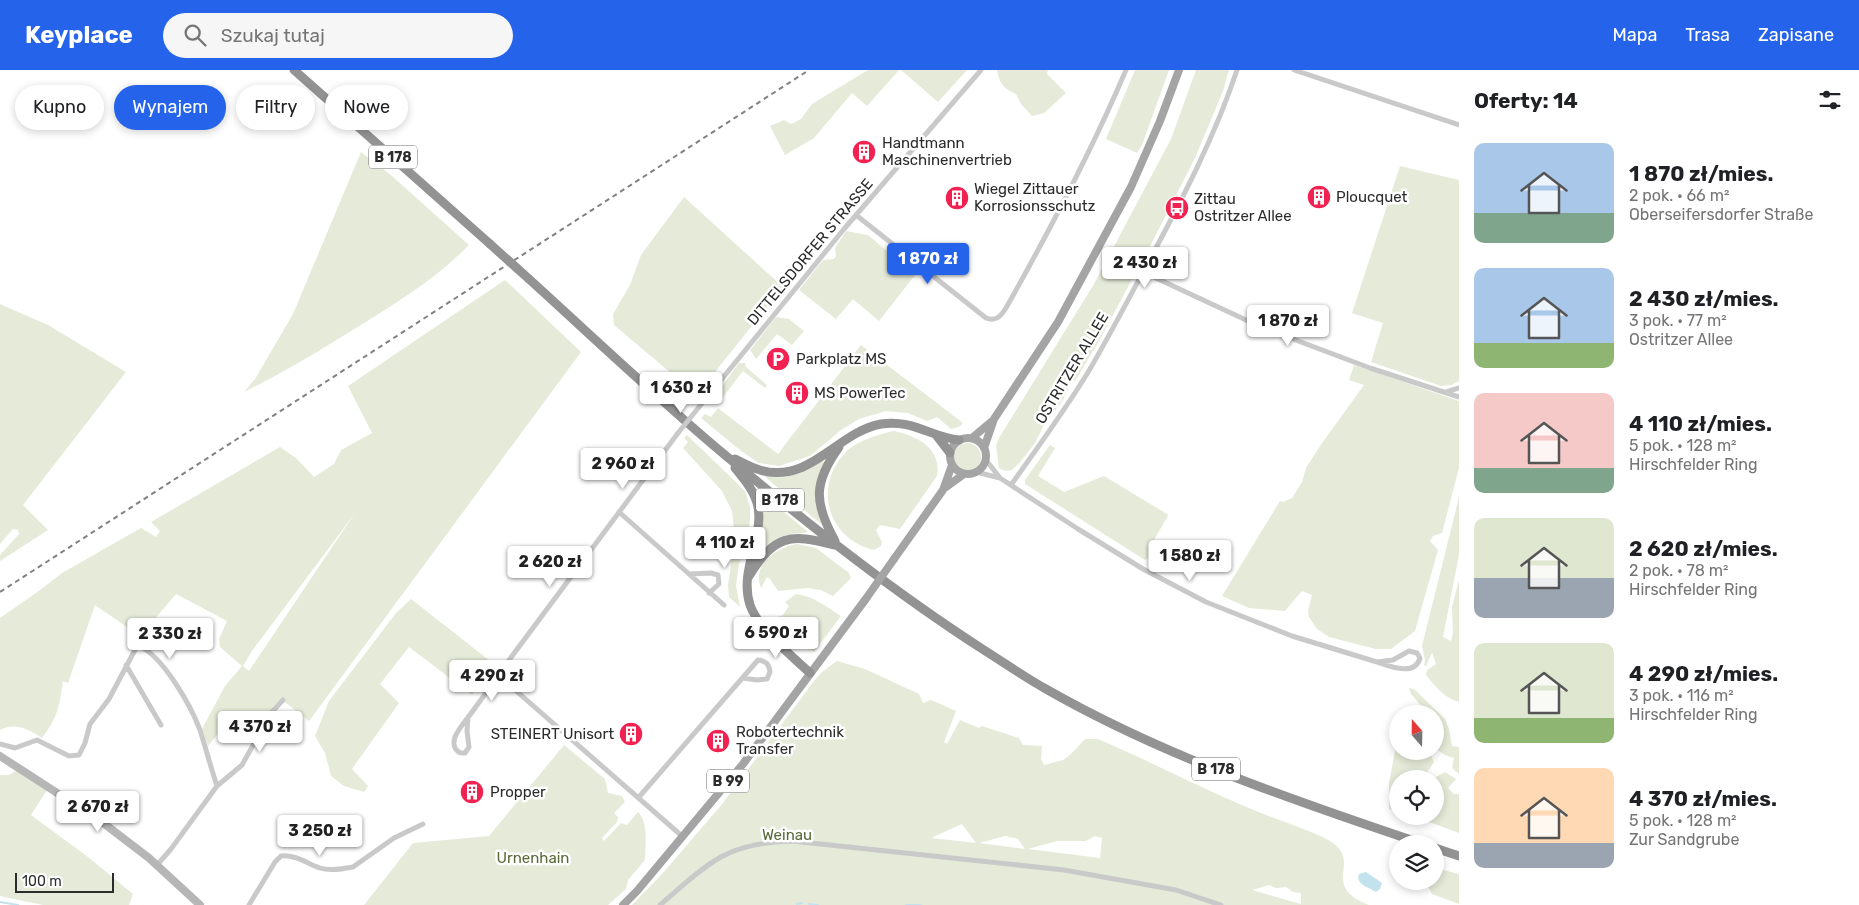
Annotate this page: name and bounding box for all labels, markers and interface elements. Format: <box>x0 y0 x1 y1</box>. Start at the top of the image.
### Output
search box <box>163 13 513 58</box>
text: Keyplace <box>25 21 133 49</box>
icon: search <box>181 21 209 49</box>
text: Szukaj tutaj <box>221 24 325 47</box>
text: Mapa <box>1612 24 1657 46</box>
text: Trasa <box>1685 24 1730 46</box>
text: Zapisane <box>1758 24 1834 46</box>
chip: Kupno <box>15 85 104 130</box>
chip: Wynajem <box>114 85 226 130</box>
chip: Filtry <box>236 85 315 130</box>
chip: Nowe <box>325 85 408 130</box>
icon: filters <box>1816 86 1844 114</box>
text: Oferty: 14 <box>1474 88 1578 113</box>
place label: Handtmann Maschinenvertrieb <box>882 134 1012 169</box>
building icon: Handtmann Maschinenvertrieb <box>851 139 877 165</box>
road number: B 178 <box>369 145 417 168</box>
text: 1 870 zł/mies. <box>1629 161 1773 186</box>
icon: home <box>1514 163 1574 223</box>
street label: DITTELSDORFER STRASSE <box>743 175 877 329</box>
place label: Wiegel Zittauer Korrosionsschutz <box>974 180 1096 215</box>
building icon: Ploucquet <box>1306 184 1332 210</box>
building icon: Wiegel Zittauer Korrosionsschutz <box>944 185 970 211</box>
text: 2 pok. · 66 m² <box>1629 186 1729 205</box>
place label: Ploucquet <box>1336 188 1408 206</box>
place label: Zittau Ostritzer Allee <box>1194 190 1292 225</box>
bus stop icon: Zittau Ostritzer Allee <box>1164 195 1190 221</box>
text: Oberseifersdorfer Straße <box>1629 205 1813 224</box>
pin: 1 870 zł <box>876 242 980 285</box>
pin: 2 430 zł <box>1093 246 1197 289</box>
text: 1 870 zł <box>898 249 958 268</box>
text: 2 430 zł <box>1113 253 1177 272</box>
text: 2 430 zł/mies. <box>1629 286 1779 311</box>
icon: home <box>1514 288 1574 348</box>
pin: 1 870 zł <box>1236 304 1340 347</box>
street label: OSTRITZER ALLEE <box>1032 309 1112 427</box>
text: 1 870 zł <box>1258 311 1318 330</box>
text: 3 pok. · 77 m² <box>1629 311 1727 330</box>
text: Ostritzer Allee <box>1629 330 1733 349</box>
parking icon: Parkplatz MS <box>765 346 791 372</box>
place label: Parkplatz MS <box>796 350 886 368</box>
pin: 1 630 zł <box>629 372 733 414</box>
text: 1 630 zł <box>651 378 711 397</box>
building icon: MS PowerTec <box>784 380 810 406</box>
place label: MS PowerTec <box>814 384 906 402</box>
text: 4 110 zł/mies. <box>1629 411 1772 436</box>
icon: home <box>1514 413 1574 473</box>
text: 5 pok. · 128 m² <box>1629 436 1737 455</box>
pin: 2 960 zł <box>571 448 675 490</box>
text: 2 960 zł <box>591 454 655 473</box>
text: Hirschfelder Ring <box>1629 455 1758 474</box>
road number: B 178 <box>756 488 804 512</box>
pin: 4 110 zł <box>673 526 777 569</box>
text: 4 110 zł <box>696 533 754 552</box>
text: 2 620 zł/mies. <box>1629 536 1778 561</box>
icon: home <box>1514 538 1574 598</box>
pin: 1 580 zł <box>1138 540 1242 582</box>
pin: 2 620 zł <box>498 546 602 588</box>
text: 1 580 zł <box>1159 546 1221 565</box>
text: 2 620 zł <box>518 552 582 571</box>
text: 2 pok. · 78 m² <box>1629 561 1728 580</box>
text: Hirschfelder Ring <box>1629 580 1758 599</box>
pin: 6 590 zł <box>724 616 828 659</box>
pin: 2 330 zł <box>118 618 222 660</box>
text: 6 590 zł <box>744 623 808 642</box>
text: 2 330 zł <box>138 624 202 643</box>
pin: 4 290 zł <box>440 660 544 702</box>
text: 4 290 zł/mies. <box>1629 661 1778 686</box>
icon: home <box>1514 663 1574 723</box>
text: 4 290 zł <box>460 666 524 685</box>
text: 3 pok. · 116 m² <box>1629 686 1734 705</box>
north arrow <box>1389 705 1444 760</box>
map controls <box>1389 705 1444 890</box>
text: Hirschfelder Ring <box>1629 705 1758 724</box>
pin: 4 370 zł <box>208 710 312 753</box>
text: 4 370 zł <box>229 717 291 736</box>
building icon: STEINERT Unisort <box>618 721 644 747</box>
place label: Robotertechnik Transfer <box>736 723 844 758</box>
place label: STEINERT Unisort <box>491 725 614 743</box>
building icon: Robotertechnik Transfer <box>705 728 731 754</box>
road number: B 178 <box>1192 758 1240 781</box>
road number: B 99 <box>707 769 749 792</box>
button: locate <box>1389 770 1444 825</box>
building icon: Propper <box>459 779 485 805</box>
place label: Propper <box>490 783 546 801</box>
text: 4 370 zł/mies. <box>1629 786 1777 811</box>
icon: home <box>1514 788 1574 848</box>
pin: 2 670 zł <box>46 790 150 833</box>
text: 2 670 zł <box>67 797 129 816</box>
text: 5 pok. · 128 m² <box>1629 811 1737 830</box>
pin: 3 250 zł <box>268 814 372 857</box>
text: 3 250 zł <box>288 821 352 840</box>
park label: Weinau <box>762 826 812 844</box>
text: Zur Sandgrube <box>1629 830 1739 849</box>
button: layers <box>1389 835 1444 890</box>
park label: Urnenhain <box>497 849 569 867</box>
scale bar <box>15 870 114 893</box>
text: 100 m <box>22 873 62 890</box>

